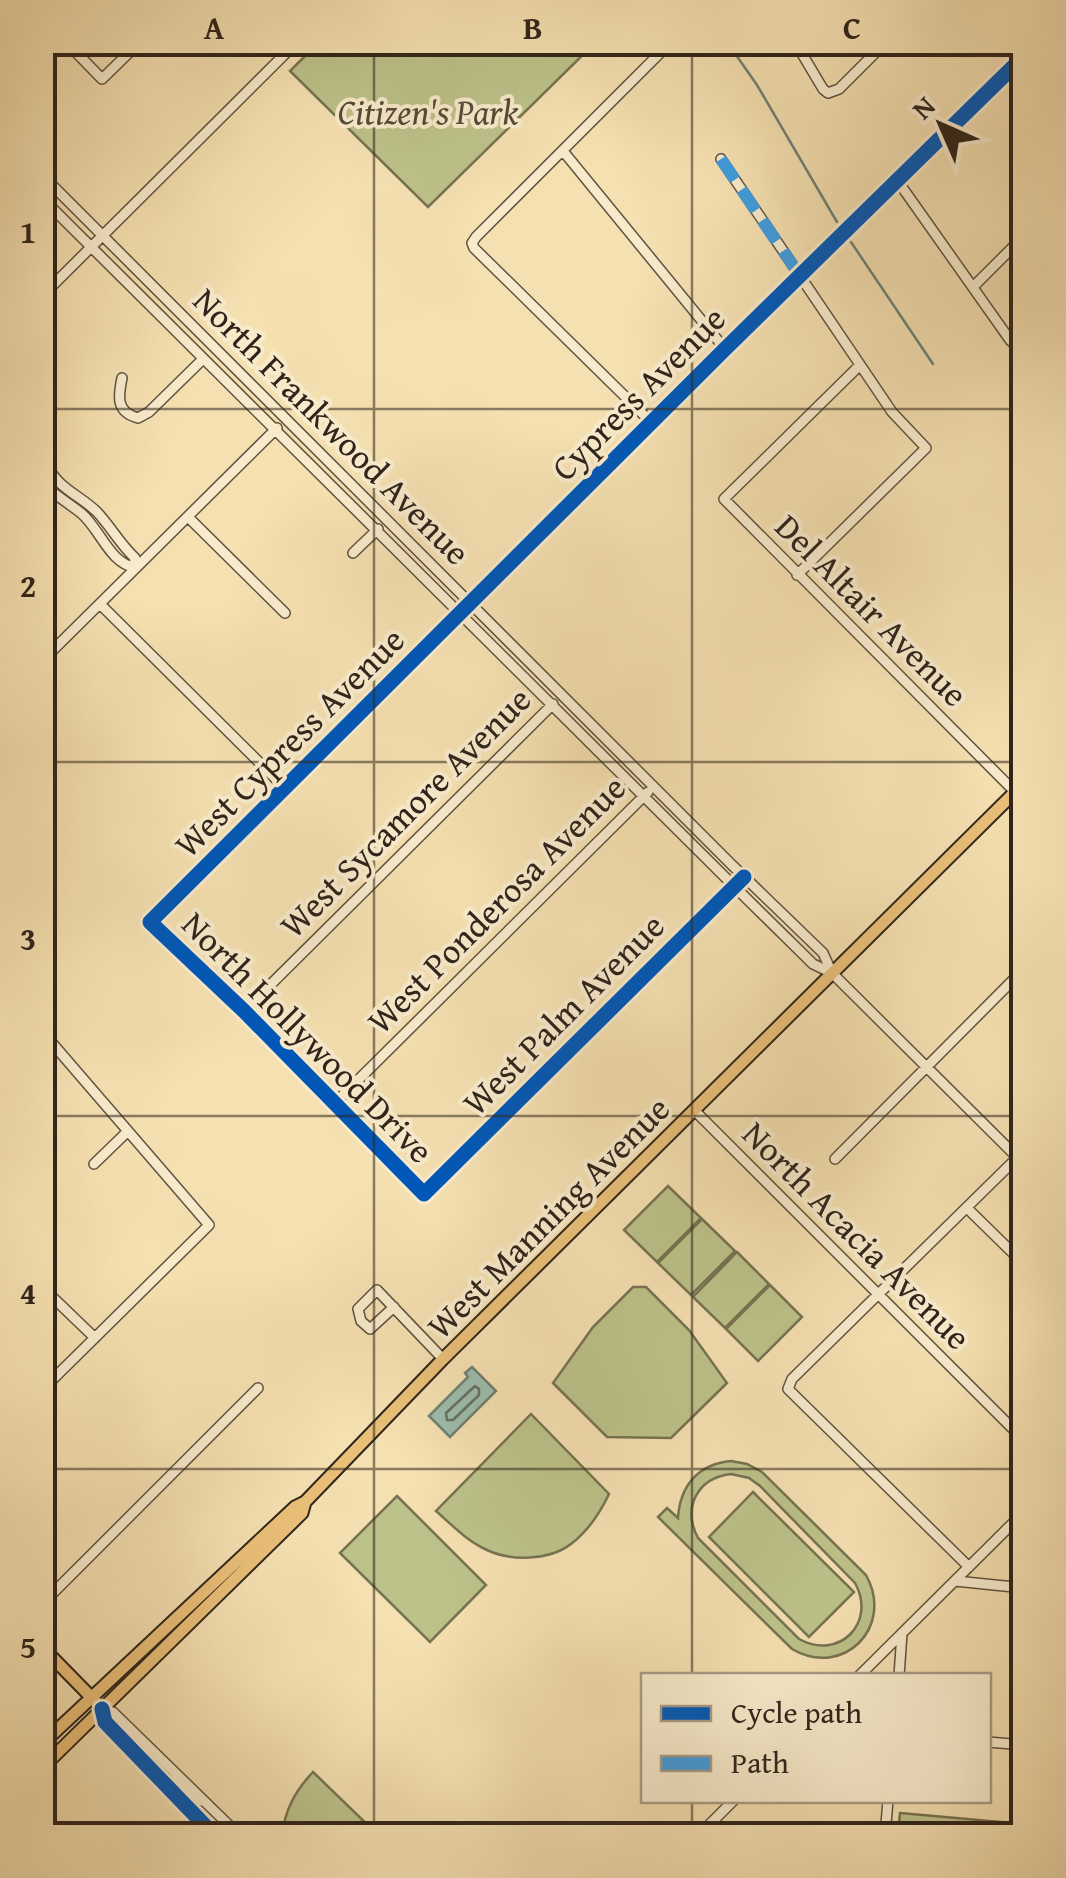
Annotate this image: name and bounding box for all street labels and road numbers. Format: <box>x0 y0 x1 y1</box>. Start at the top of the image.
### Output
street label: North Frankwood Avenue <box>182 276 482 576</box>
street label: Cypress Avenue <box>539 294 737 492</box>
street label: Del Altair Avenue <box>764 502 980 718</box>
street label: West Cypress Avenue <box>162 615 416 869</box>
street label: West Sycamore Avenue <box>268 675 542 949</box>
street label: West Ponderosa Avenue <box>355 763 637 1045</box>
street label: North Hollywood Drive <box>170 899 446 1175</box>
street label: West Palm Avenue <box>450 901 676 1127</box>
street label: West Manning Avenue <box>415 1084 681 1350</box>
street label: North Acacia Avenue <box>731 1109 983 1361</box>

